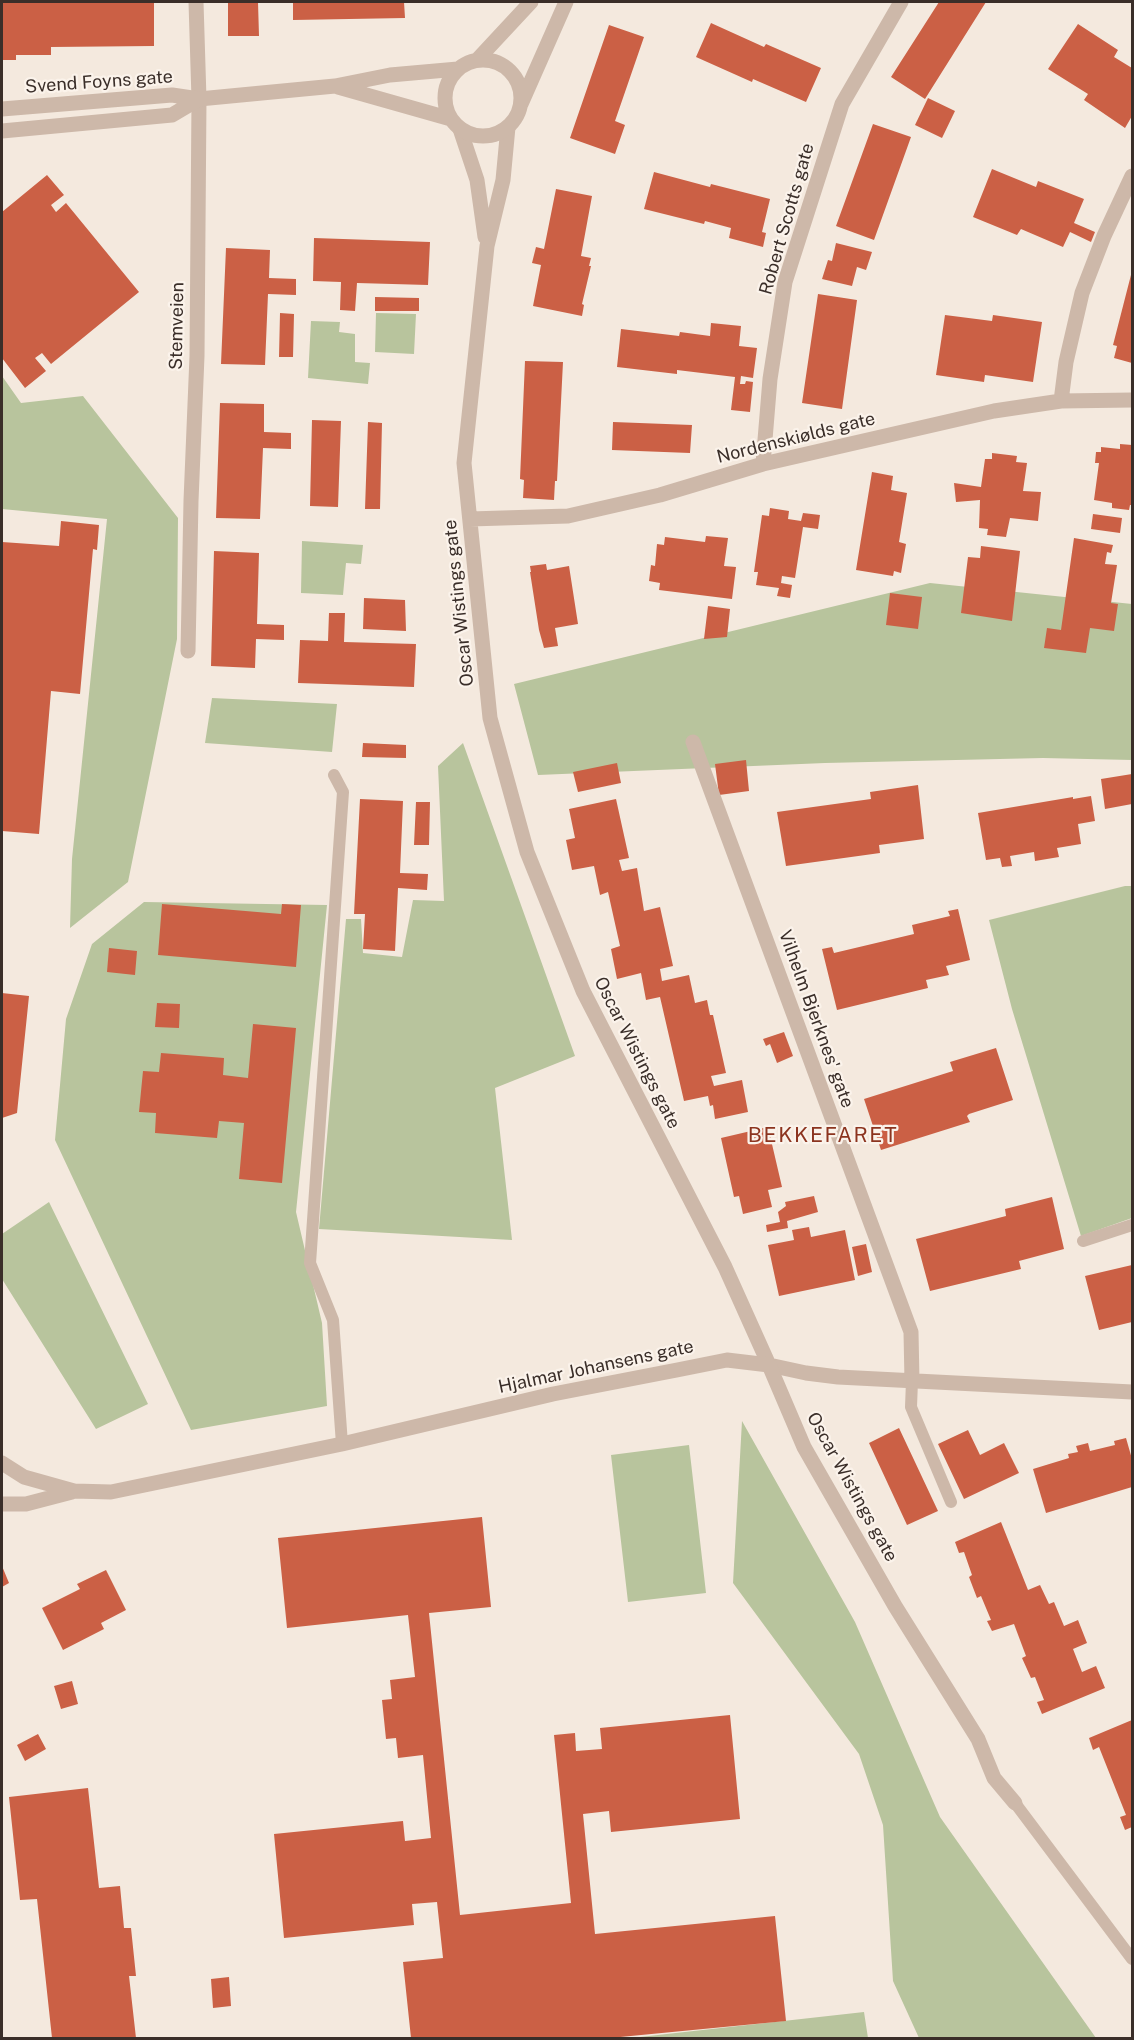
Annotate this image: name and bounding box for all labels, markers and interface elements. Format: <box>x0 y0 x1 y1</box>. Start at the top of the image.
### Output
street label: Svend Foyns gate <box>24 66 174 98</box>
street label: Robert Scotts gate <box>755 141 819 297</box>
street label: Stemveien <box>165 282 189 370</box>
street label: Nordenskiølds gate <box>714 408 878 468</box>
street label: Oscar Wistings gate <box>440 519 478 687</box>
street label: Vilhelm Bjerknes' gate <box>774 927 858 1111</box>
street label: Oscar Wistings gate <box>589 973 685 1133</box>
district label: BEKKEFARET <box>748 1123 898 1149</box>
street label: Hjalmar Johansens gate <box>496 1336 696 1398</box>
street label: Oscar Wistings gate <box>802 1408 902 1566</box>

